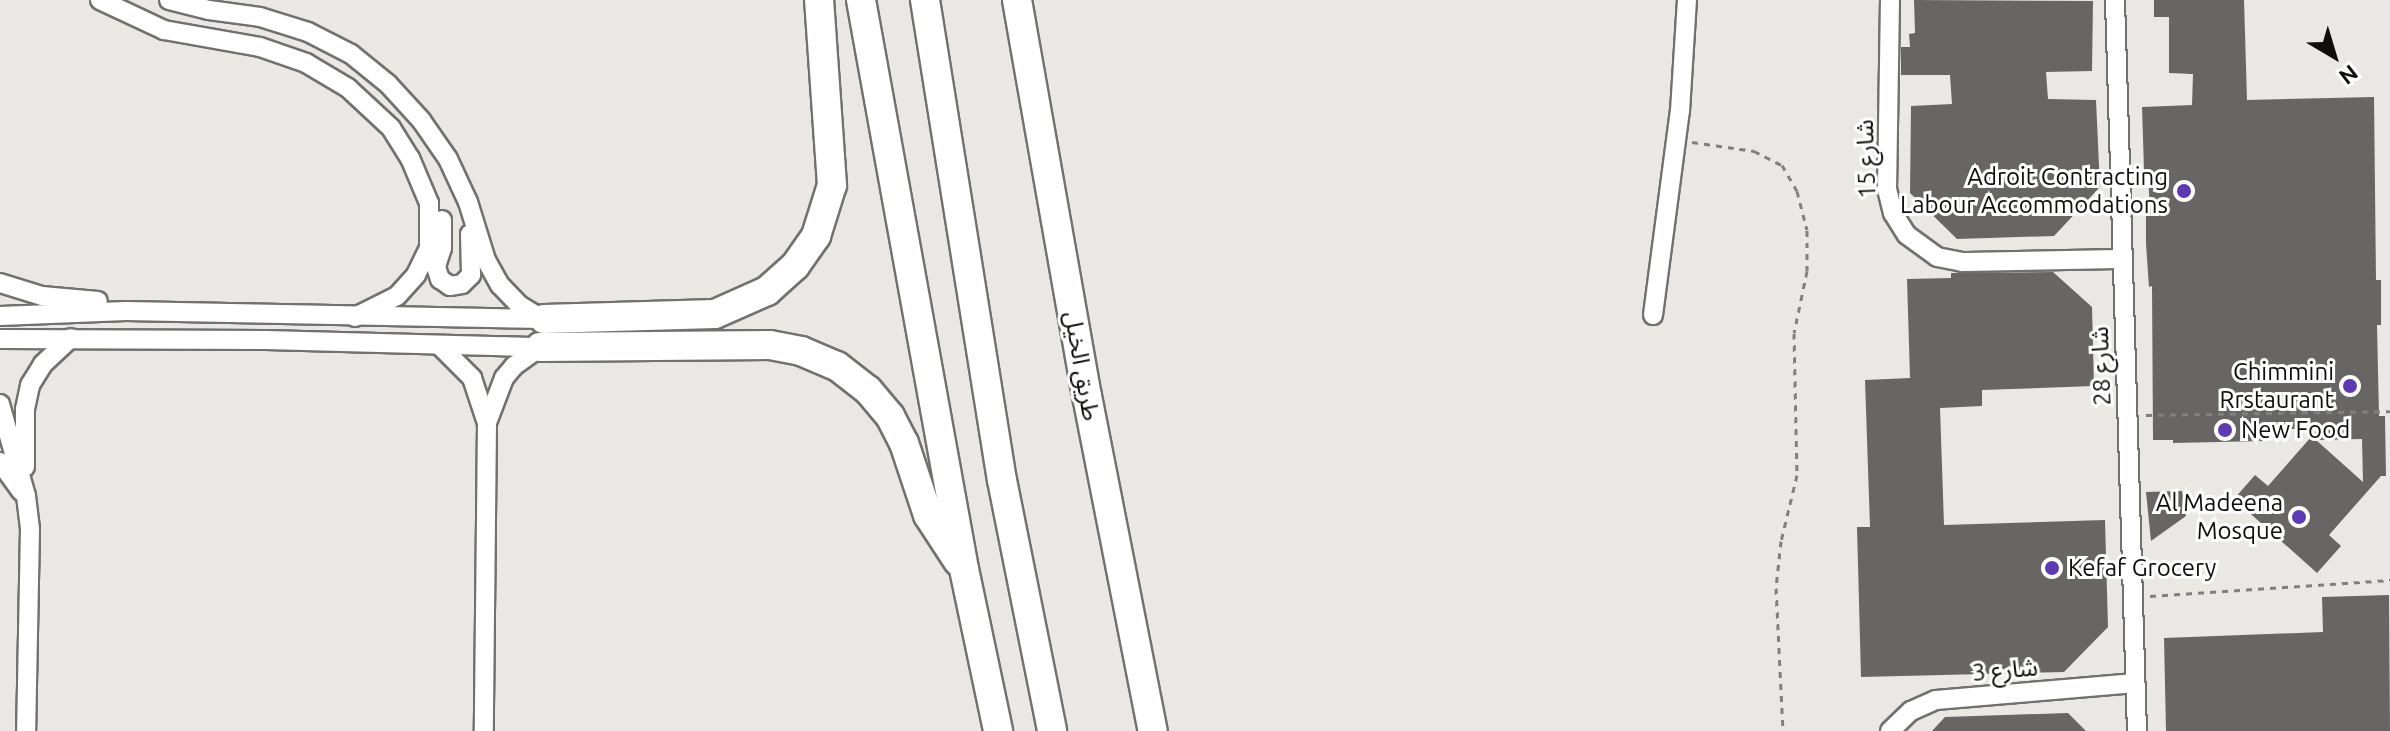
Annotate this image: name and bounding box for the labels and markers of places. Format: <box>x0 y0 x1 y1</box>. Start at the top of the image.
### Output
place label: Adroit Contracting Labour Accommodations <box>1900 163 2168 219</box>
marker: Adroit Contracting Labour Accommodations <box>2175 182 2193 200</box>
place label: Chimmini Rrstaurant <box>2220 358 2334 414</box>
marker: Chimmini Rrstaurant <box>2341 377 2359 395</box>
place label: New Food <box>2241 416 2350 444</box>
marker: New Food <box>2216 421 2234 439</box>
place label: Al Madeena Mosque <box>2156 489 2283 545</box>
marker: Al Madeena Mosque <box>2290 508 2308 526</box>
place label: Kefaf Grocery <box>2068 554 2216 582</box>
marker: Kefaf Grocery <box>2043 559 2061 577</box>

